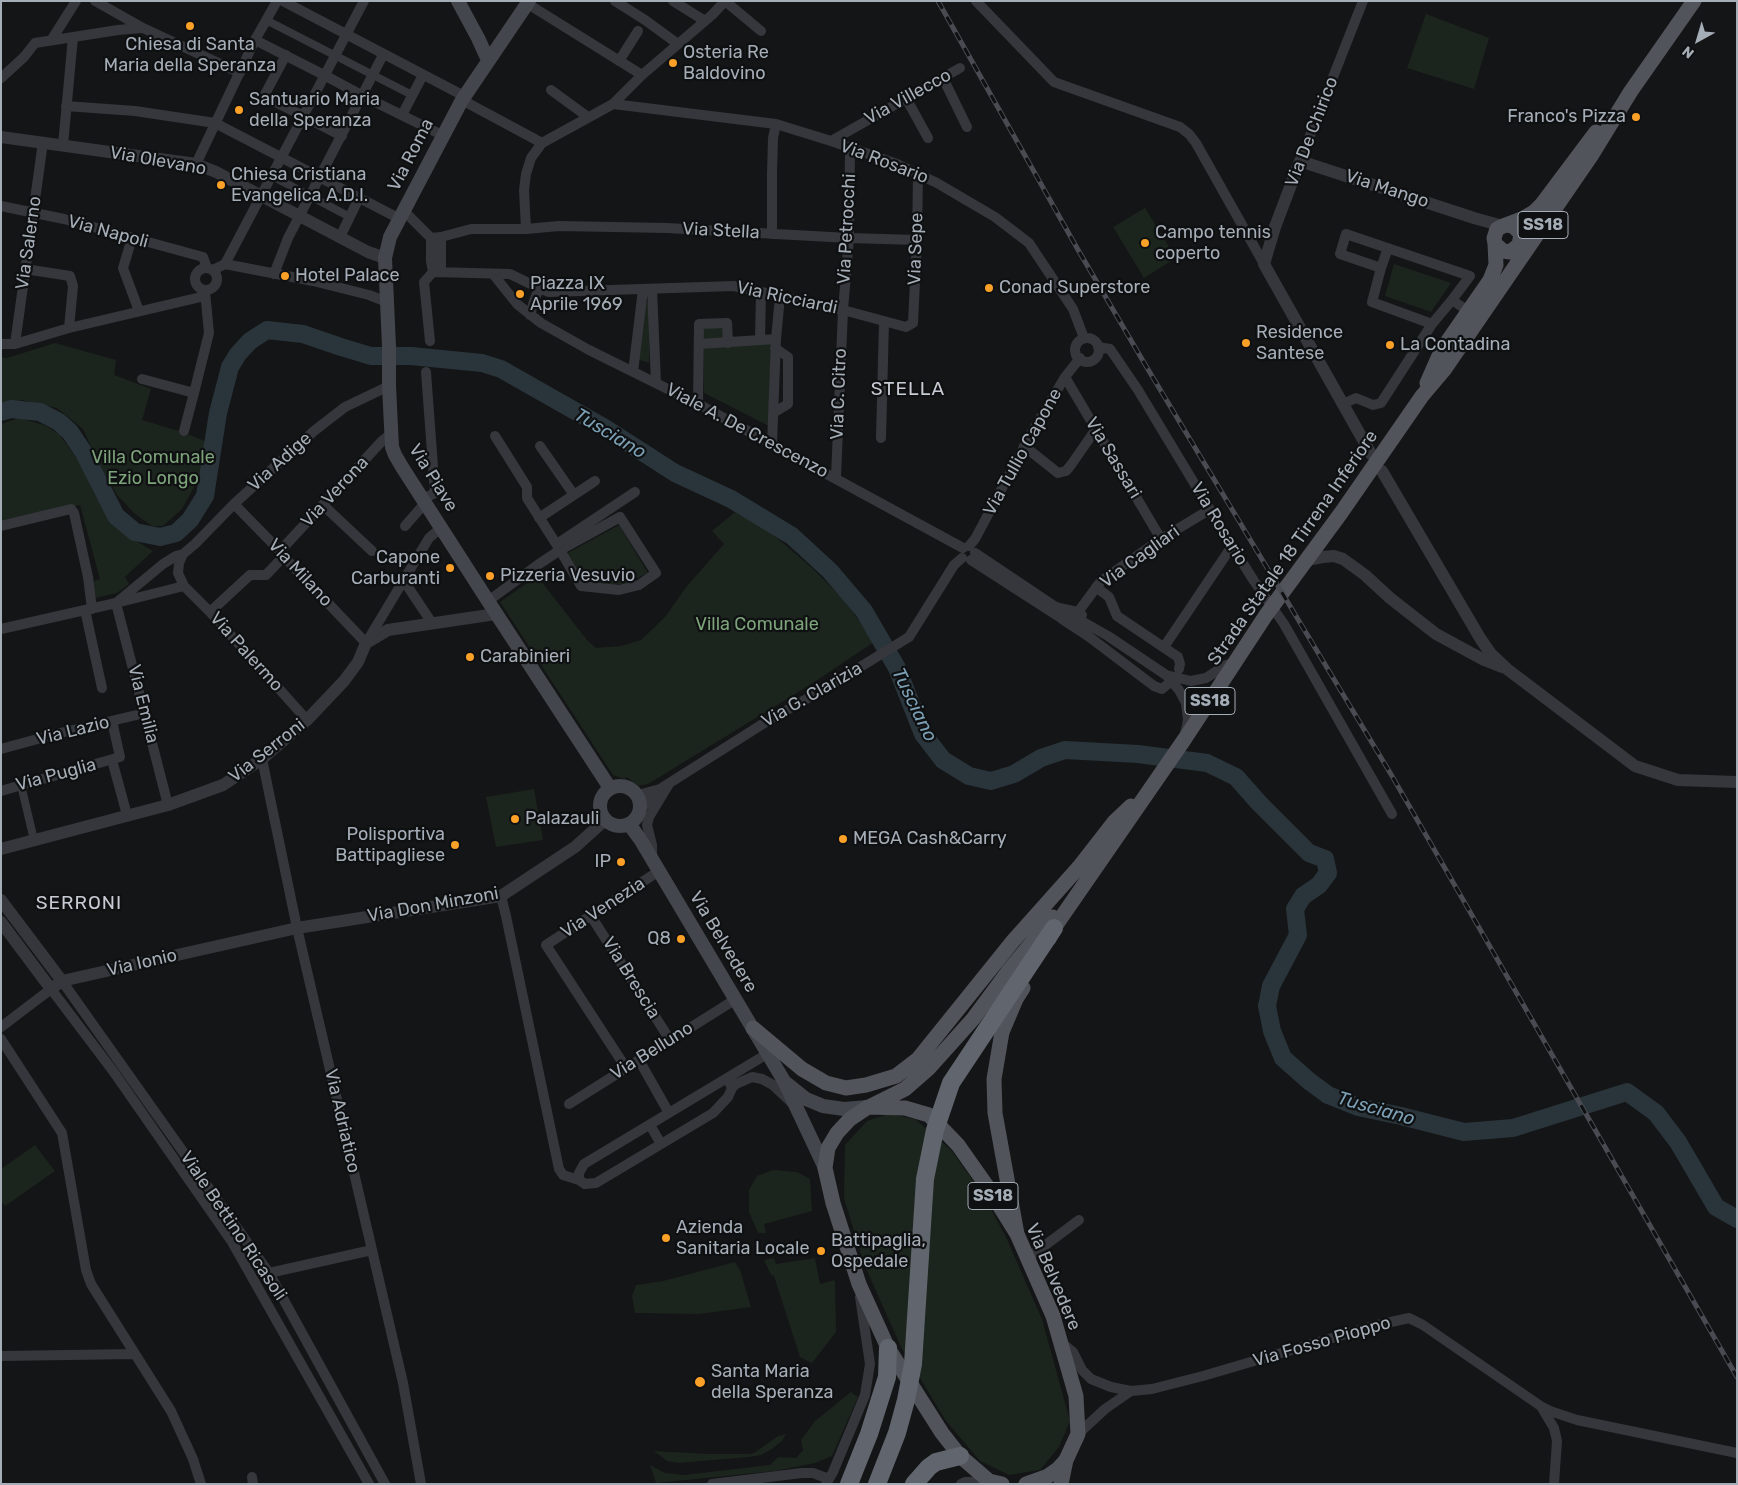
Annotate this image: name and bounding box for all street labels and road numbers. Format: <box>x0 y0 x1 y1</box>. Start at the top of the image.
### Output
street label: Via Villecco <box>861 64 955 130</box>
street label: Via De Chirico <box>1281 74 1343 190</box>
street label: Via Roma <box>384 115 438 195</box>
street label: Via Rosario <box>837 135 931 189</box>
street label: Via Olevano <box>108 142 208 180</box>
street label: Via Mango <box>1342 165 1432 213</box>
street label: Via Petrocchi <box>833 173 861 285</box>
street label: Via Salerno <box>12 195 46 291</box>
street label: Via Napoli <box>65 211 151 253</box>
street label: Via Sepe <box>904 212 928 286</box>
road number: SS18 <box>1518 212 1568 238</box>
street label: Via Stella <box>682 218 760 244</box>
street label: Via Ricciardi <box>735 277 839 319</box>
street label: Via C. Citro <box>827 348 851 440</box>
street label: Viale A. De Crescenzo <box>662 379 832 483</box>
street label: Via Tullio Capone <box>979 385 1067 519</box>
street label: Via Sassari <box>1080 413 1146 503</box>
street label: Strada Statale 18 Tirrena Inferiore <box>1203 426 1383 670</box>
street label: Via Adige <box>244 428 316 496</box>
street label: Via Piave <box>404 440 462 516</box>
street label: Via Verona <box>297 452 373 532</box>
street label: Via Rosario <box>1186 479 1252 569</box>
street label: Via Cagliari <box>1096 521 1184 593</box>
street label: Via Milano <box>263 535 337 611</box>
street label: Via Palermo <box>205 608 287 696</box>
street label: Via G. Clarizia <box>758 658 866 732</box>
street label: Via Emilia <box>123 662 163 746</box>
road number: SS18 <box>1185 688 1235 714</box>
street label: Via Lazio <box>34 712 112 750</box>
street label: Via Serroni <box>225 715 309 787</box>
street label: Via Puglia <box>13 754 99 796</box>
street label: Via Venezia <box>557 873 649 943</box>
street label: Via Don Minzoni <box>366 883 500 927</box>
street label: Via Belvedere <box>684 888 762 996</box>
street label: Via Brescia <box>597 933 665 1023</box>
street label: Via Ionio <box>105 944 179 982</box>
street label: Via Belluno <box>607 1017 697 1085</box>
street label: Via Adriatico <box>320 1067 364 1175</box>
street label: Viale Bettino Ricasoli <box>175 1147 291 1305</box>
road number: SS18 <box>968 1182 1018 1210</box>
street label: Via Belvedere <box>1021 1220 1085 1334</box>
street label: Via Fosso Pioppo <box>1251 1312 1393 1372</box>

